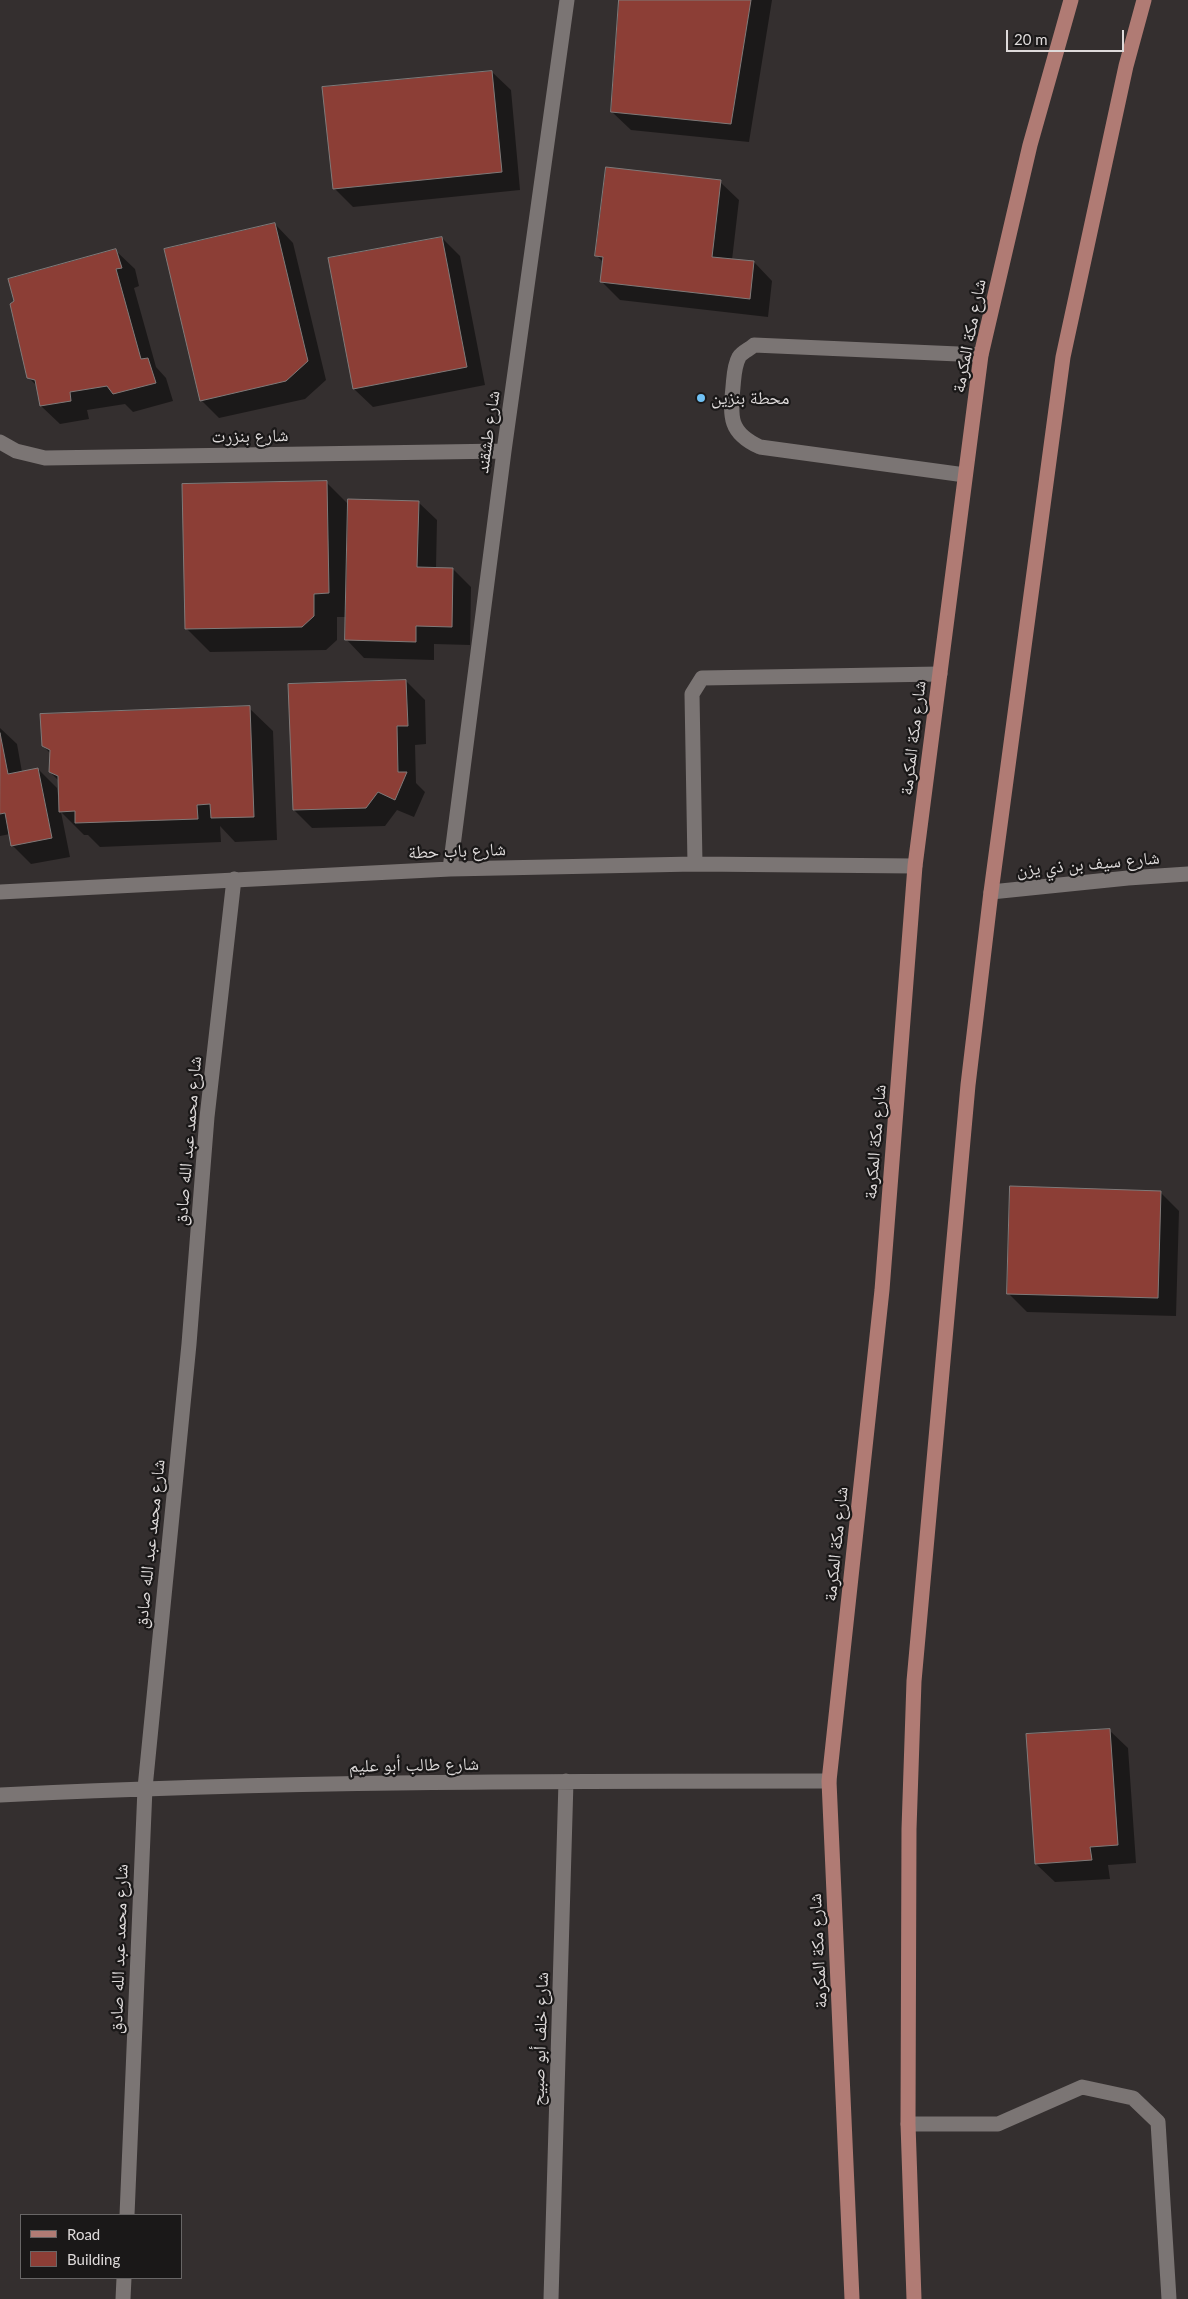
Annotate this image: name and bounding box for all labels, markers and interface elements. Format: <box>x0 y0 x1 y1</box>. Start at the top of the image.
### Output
scale bar <box>1008 20 1126 52</box>
text: 20 m <box>1014 30 1048 48</box>
street label: شارع مكة المكرمة <box>947 277 991 395</box>
place label: محطة بنزين <box>711 387 789 409</box>
street label: شارع طشقند <box>472 389 504 475</box>
marker: محطة بنزين <box>695 392 707 404</box>
street label: شارع بنزرت <box>211 425 289 447</box>
street label: شارع مكة المكرمة <box>895 679 931 797</box>
street label: شارع باب حطة <box>408 839 506 863</box>
street label: شارع سيف بن ذي يزن <box>1015 847 1161 881</box>
street label: شارع محمد عبد الله صادق <box>170 1055 206 1227</box>
street label: شارع مكة المكرمة <box>859 1084 891 1200</box>
street label: شارع محمد عبد الله صادق <box>130 1458 170 1630</box>
street label: شارع مكة المكرمة <box>819 1485 853 1603</box>
street label: شارع طالب أبو عليم <box>349 1753 479 1777</box>
street label: شارع محمد عبد الله صادق <box>105 1864 133 2034</box>
street label: شارع مكة المكرمة <box>804 1893 832 2009</box>
street label: شارع خلف أبو صبيح <box>527 1972 553 2106</box>
legend <box>20 2214 182 2279</box>
text: Road <box>67 2225 100 2243</box>
text: Building <box>67 2250 120 2268</box>

